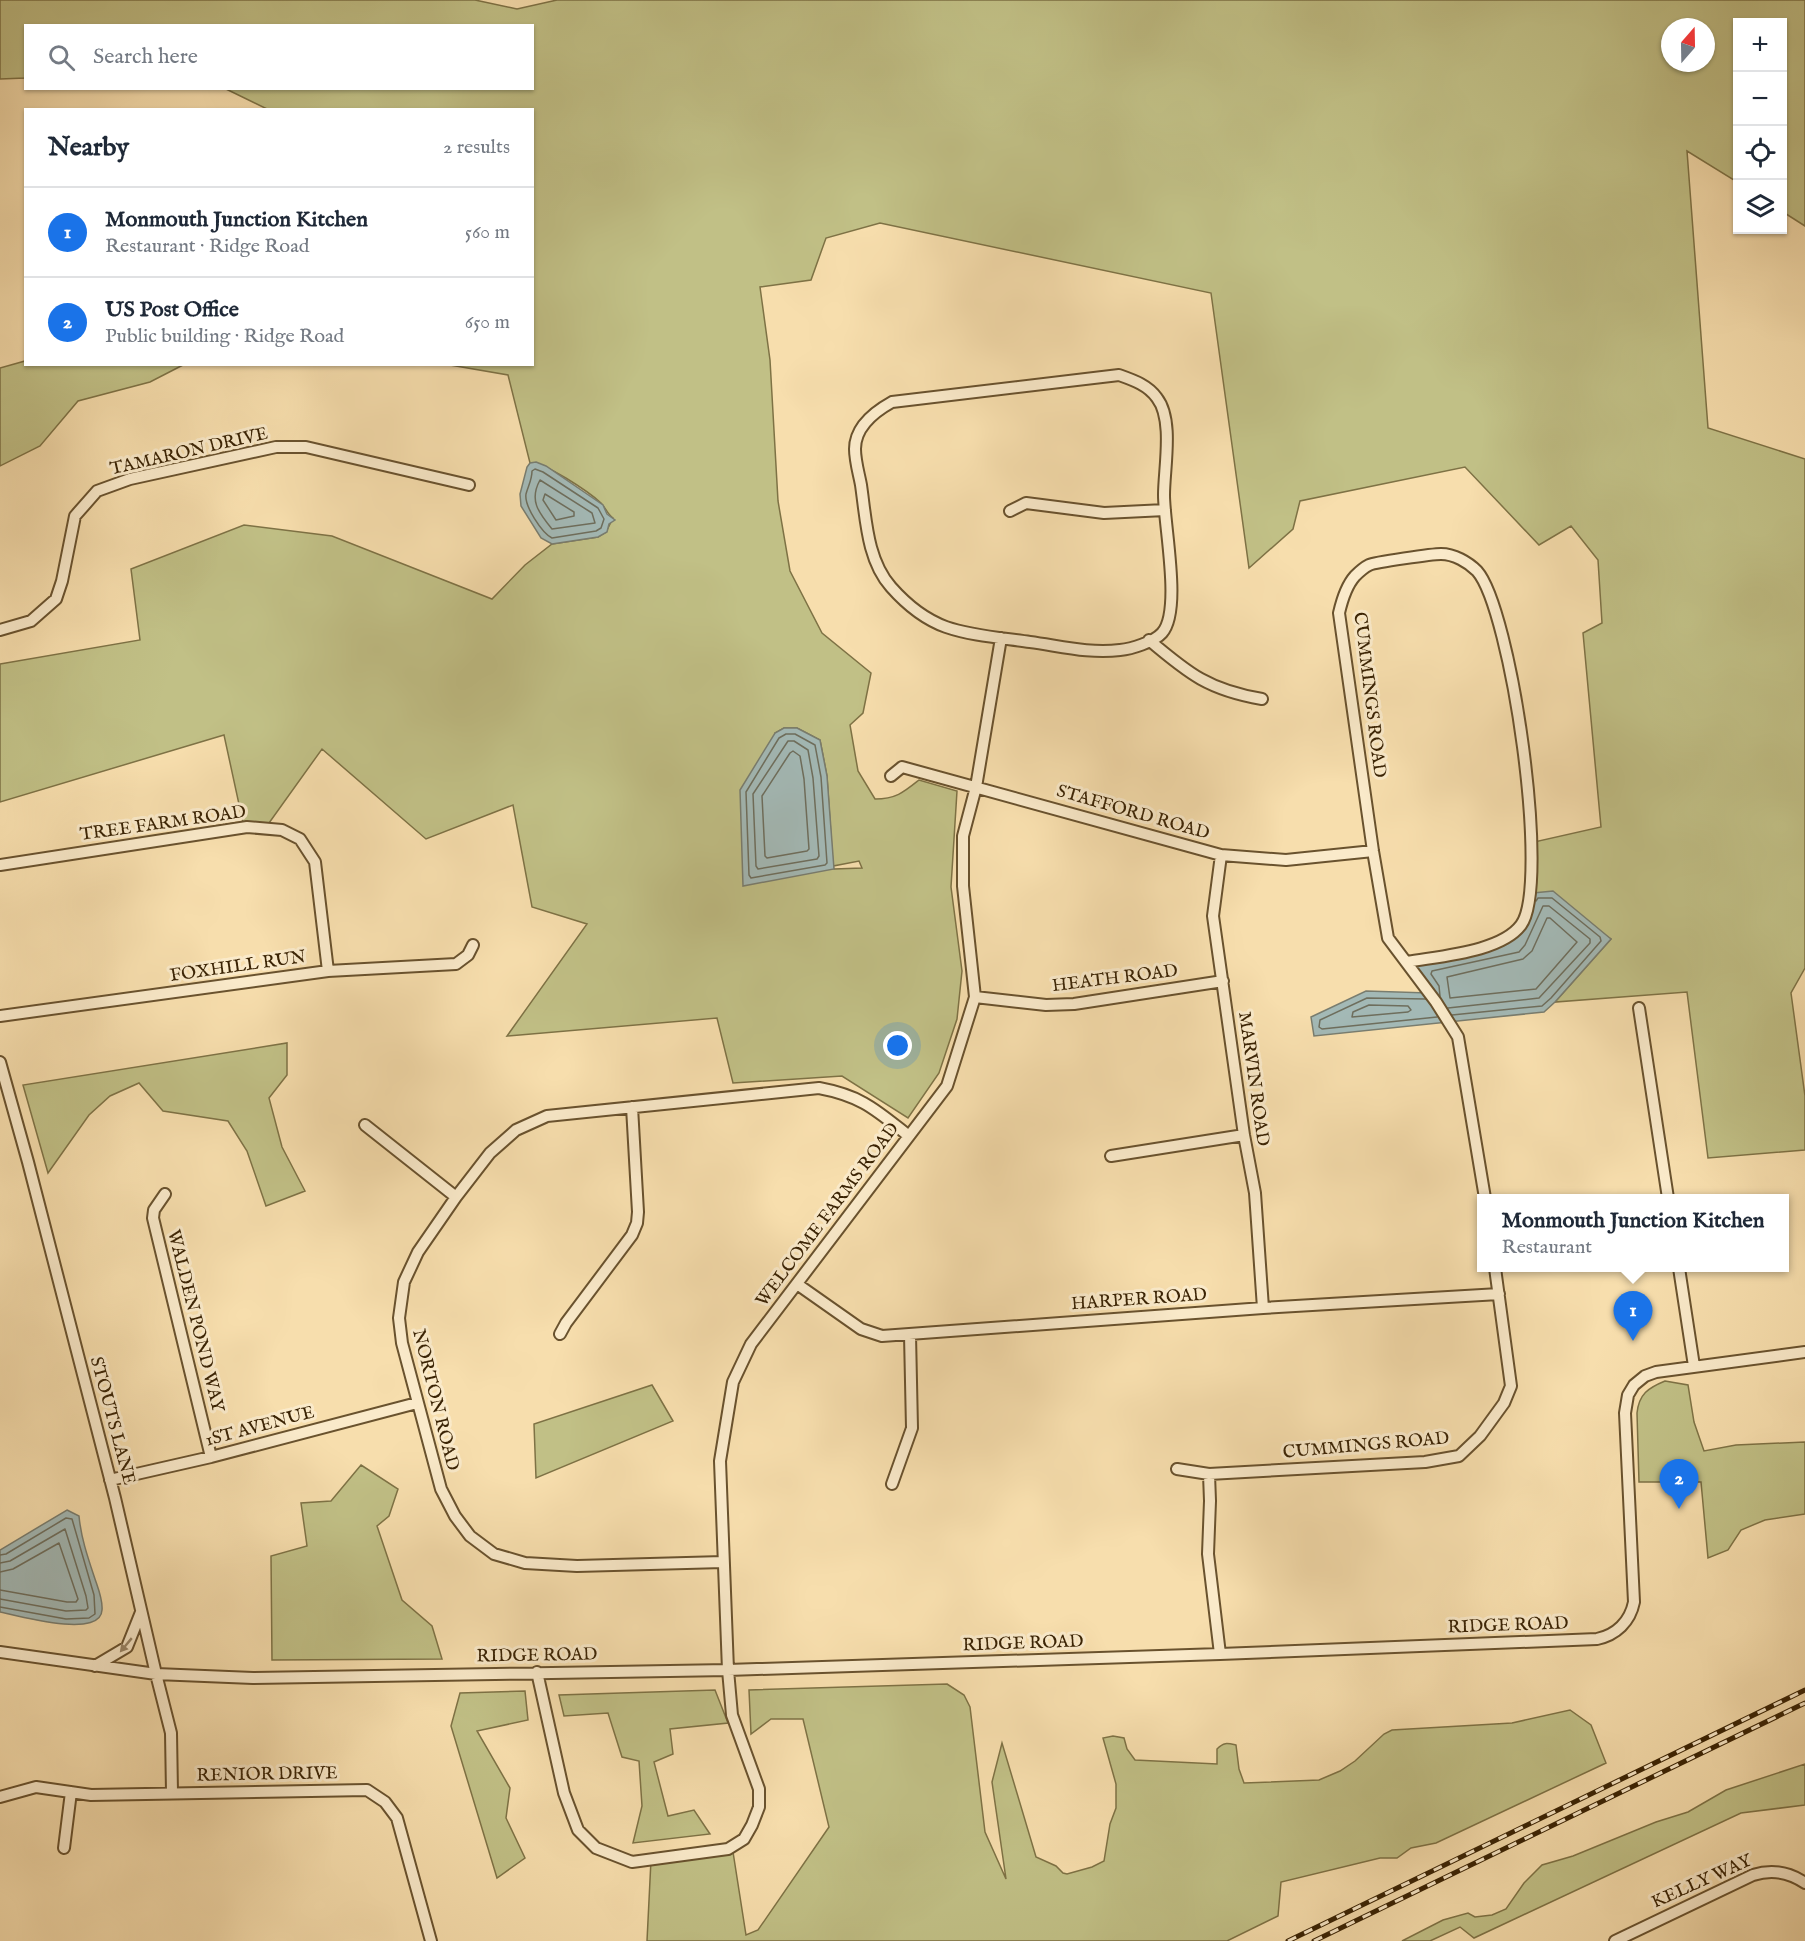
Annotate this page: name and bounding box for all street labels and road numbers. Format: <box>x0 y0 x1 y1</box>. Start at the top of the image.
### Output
street label: TAMARON DRIVE <box>108 423 270 481</box>
street label: CUMMINGS ROAD <box>1347 611 1391 779</box>
street label: STAFFORD ROAD <box>1054 780 1212 846</box>
street label: TREE FARM ROAD <box>78 801 248 847</box>
street label: FOXHILL RUN <box>169 946 308 988</box>
street label: HEATH ROAD <box>1051 960 1179 998</box>
street label: MARVIN ROAD <box>1232 1010 1274 1148</box>
street label: WELCOME FARMS ROAD <box>751 1118 905 1312</box>
street label: WALDEN POND WAY <box>161 1227 229 1415</box>
street label: HARPER ROAD <box>1070 1284 1208 1316</box>
street label: NORTON ROAD <box>406 1327 464 1473</box>
street label: STOUTS LANE <box>84 1354 140 1488</box>
street label: 1ST AVENUE <box>203 1401 317 1453</box>
street label: CUMMINGS ROAD <box>1282 1427 1450 1465</box>
street label: RIDGE ROAD <box>1447 1612 1569 1640</box>
street label: RIDGE ROAD <box>962 1630 1084 1658</box>
street label: RIDGE ROAD <box>476 1643 598 1669</box>
street label: RENIOR DRIVE <box>196 1762 338 1788</box>
street label: KELLY WAY <box>1648 1849 1756 1914</box>

